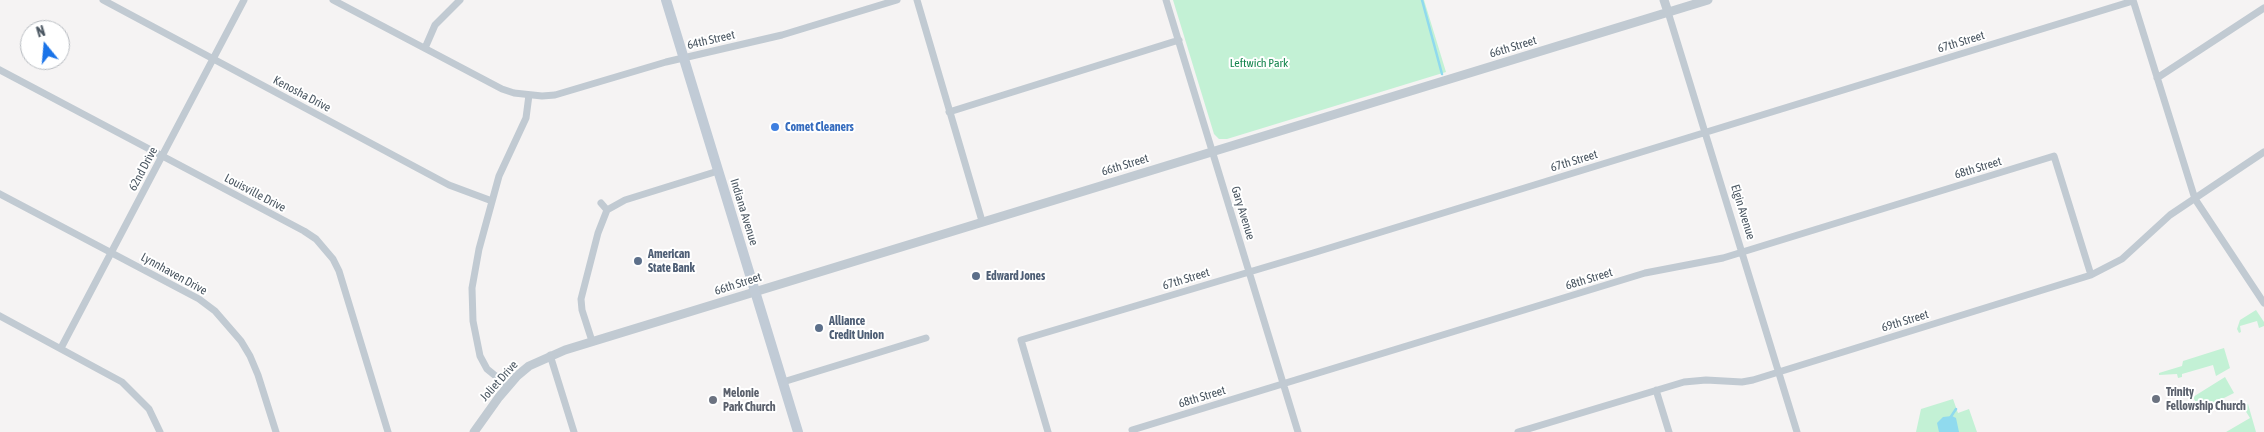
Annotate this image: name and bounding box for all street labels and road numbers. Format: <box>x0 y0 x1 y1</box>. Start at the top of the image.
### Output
street label: 64th Street <box>686 28 736 52</box>
street label: 67th Street <box>1936 28 1986 56</box>
street label: 66th Street <box>1488 33 1538 61</box>
street label: Kenosha Drive <box>271 73 333 115</box>
street label: 62nd Drive <box>125 145 161 193</box>
street label: 67th Street <box>1549 147 1599 175</box>
street label: 66th Street <box>1100 151 1150 179</box>
street label: 68th Street <box>1953 154 2003 182</box>
street label: Louisville Drive <box>222 171 288 215</box>
street label: Indiana Avenue <box>727 177 761 247</box>
street label: Elgin Avenue <box>1728 183 1758 241</box>
street label: Gary Avenue <box>1228 184 1258 242</box>
street label: Lynnhaven Drive <box>138 250 210 298</box>
street label: 67th Street <box>1161 265 1211 293</box>
street label: 68th Street <box>1564 265 1614 293</box>
street label: 66th Street <box>713 270 763 298</box>
street label: 69th Street <box>1880 307 1930 335</box>
street label: Joliet Drive <box>477 358 521 404</box>
street label: 68th Street <box>1177 383 1227 411</box>

